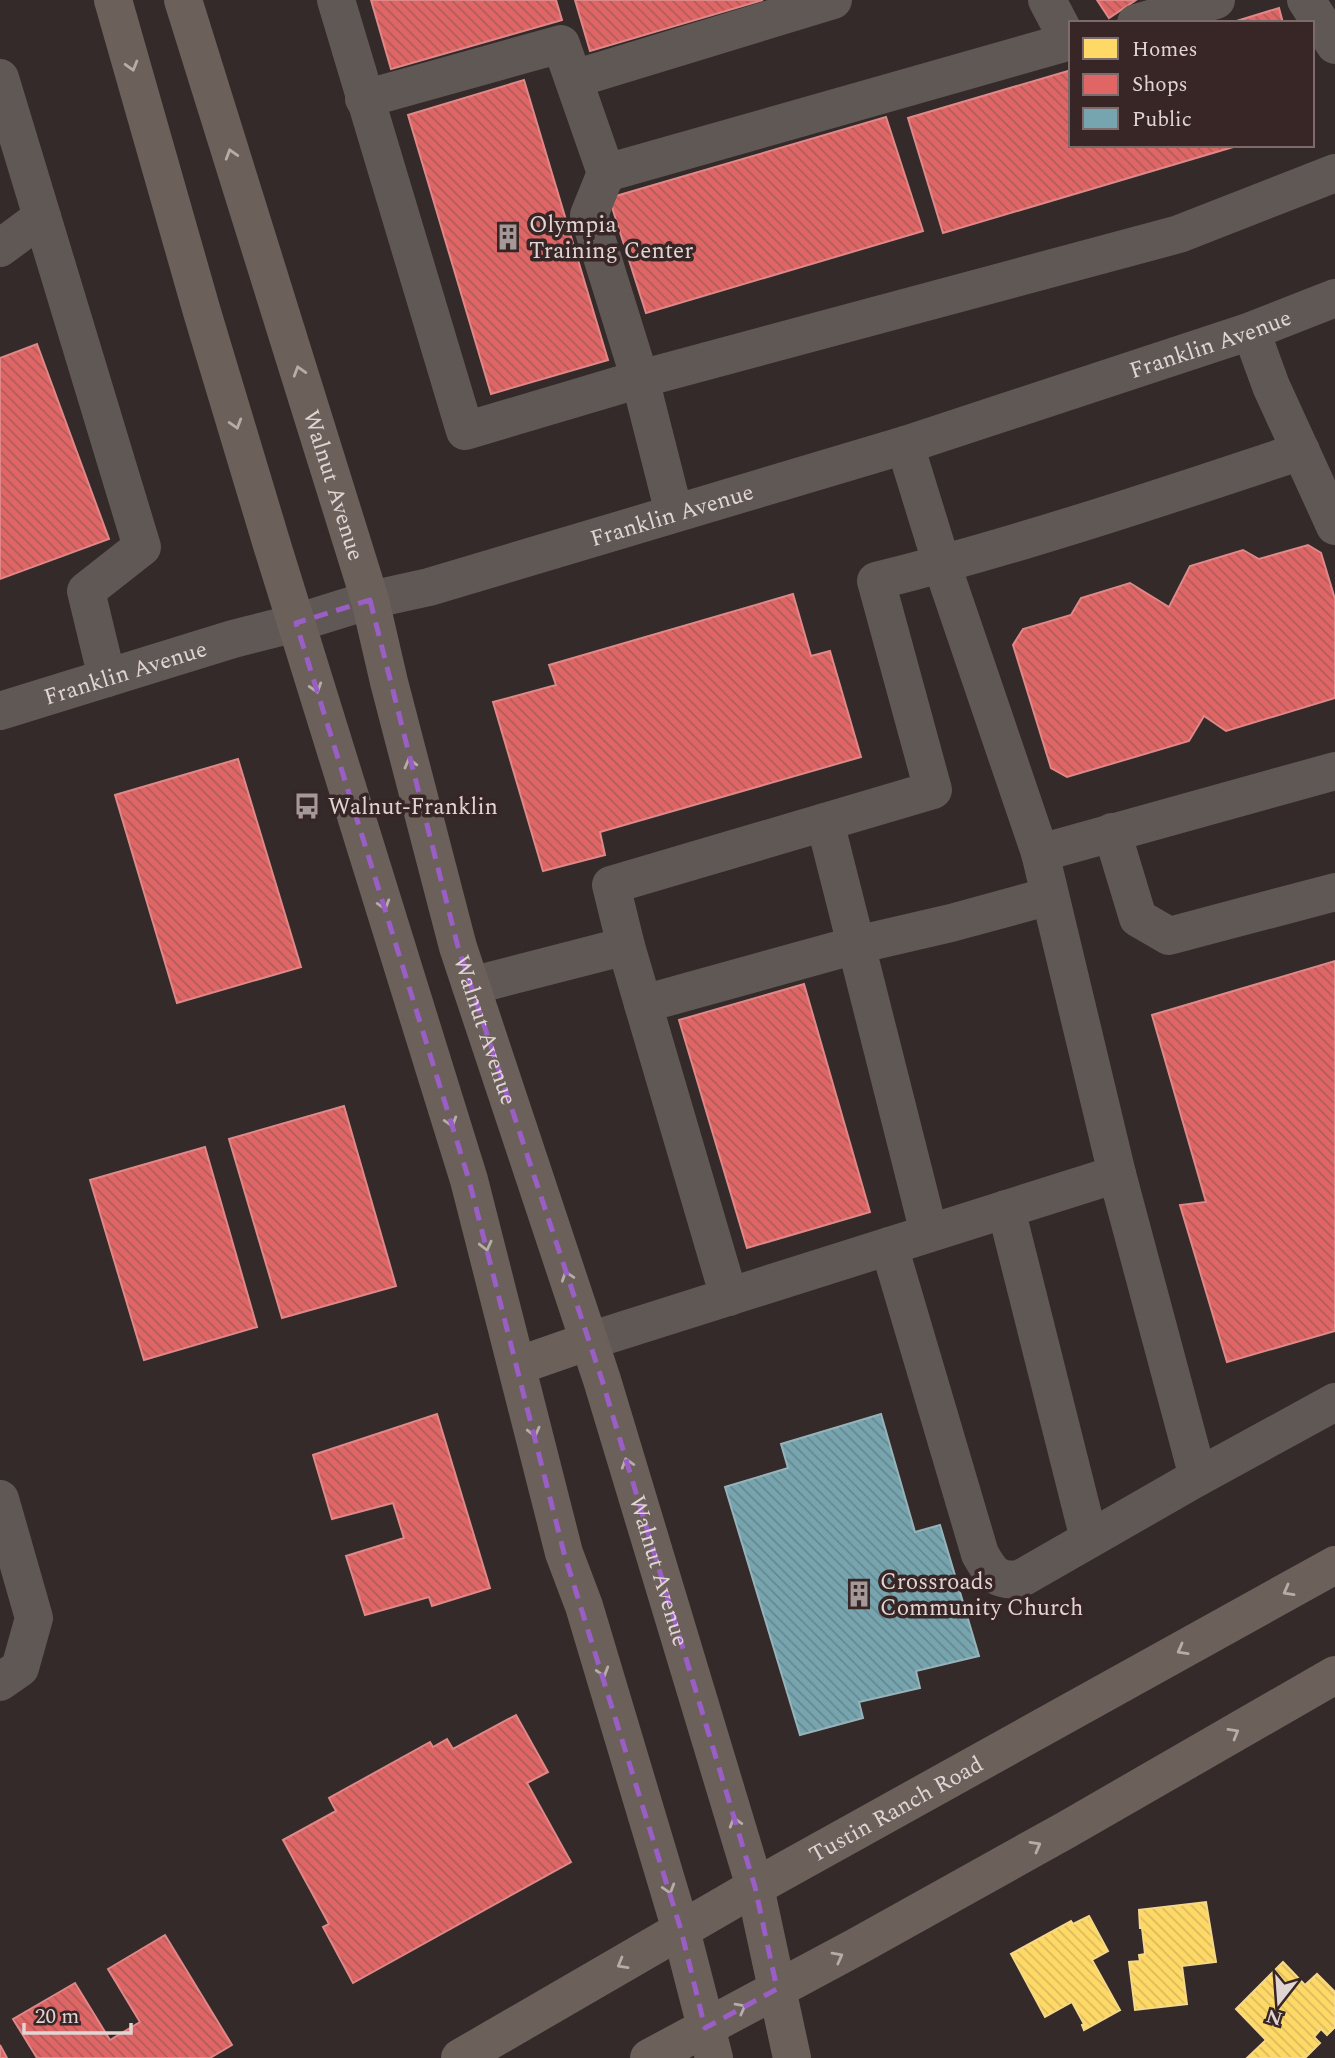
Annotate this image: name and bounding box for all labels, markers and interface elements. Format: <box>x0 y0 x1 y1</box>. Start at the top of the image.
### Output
legend <box>1069 21 1314 147</box>
text: Homes <box>1132 34 1198 66</box>
one-way arrow <box>124 59 138 71</box>
text: Shops <box>1132 69 1188 101</box>
text: Public <box>1132 104 1192 136</box>
one-way arrow <box>225 148 239 160</box>
place label: Olympia Training Center <box>529 208 693 269</box>
building icon: Olympia Training Center <box>493 222 523 252</box>
street label: Franklin Avenue <box>1125 301 1297 389</box>
one-way arrow <box>292 365 307 377</box>
street label: Walnut Avenue <box>293 406 373 565</box>
one-way arrow <box>227 418 242 430</box>
street label: Franklin Avenue <box>586 475 758 557</box>
street label: Franklin Avenue <box>40 632 212 715</box>
one-way arrow <box>308 682 323 694</box>
one-way arrow <box>404 757 418 769</box>
place label: Walnut-Franklin <box>328 790 498 825</box>
bus stop icon: Walnut-Franklin <box>292 791 322 821</box>
one-way arrow <box>375 899 390 911</box>
street label: Walnut Avenue <box>443 951 525 1110</box>
one-way arrow <box>443 1116 457 1128</box>
one-way arrow <box>478 1240 492 1252</box>
one-way arrow <box>561 1270 575 1283</box>
one-way arrow <box>526 1426 540 1438</box>
one-way arrow <box>620 1458 635 1470</box>
street label: Walnut Avenue <box>619 1491 697 1651</box>
place label: Crossroads Community Church <box>880 1565 1084 1626</box>
building icon: Crossroads Community Church <box>844 1579 874 1609</box>
one-way arrow <box>1283 1583 1296 1596</box>
one-way arrow <box>1177 1642 1190 1655</box>
one-way arrow <box>595 1665 610 1677</box>
one-way arrow <box>1226 1728 1239 1741</box>
street label: Tustin Ranch Road <box>803 1748 990 1873</box>
one-way arrow <box>729 1816 743 1829</box>
one-way arrow <box>1029 1841 1042 1854</box>
one-way arrow <box>660 1883 675 1895</box>
one-way arrow <box>830 1952 843 1965</box>
one-way arrow <box>617 1956 629 1969</box>
north arrow <box>1244 1967 1314 2037</box>
scale bar <box>24 1992 131 2036</box>
text: 20 m <box>35 2001 79 2033</box>
text: N <box>1263 2001 1286 2033</box>
one-way arrow <box>734 2003 746 2017</box>

